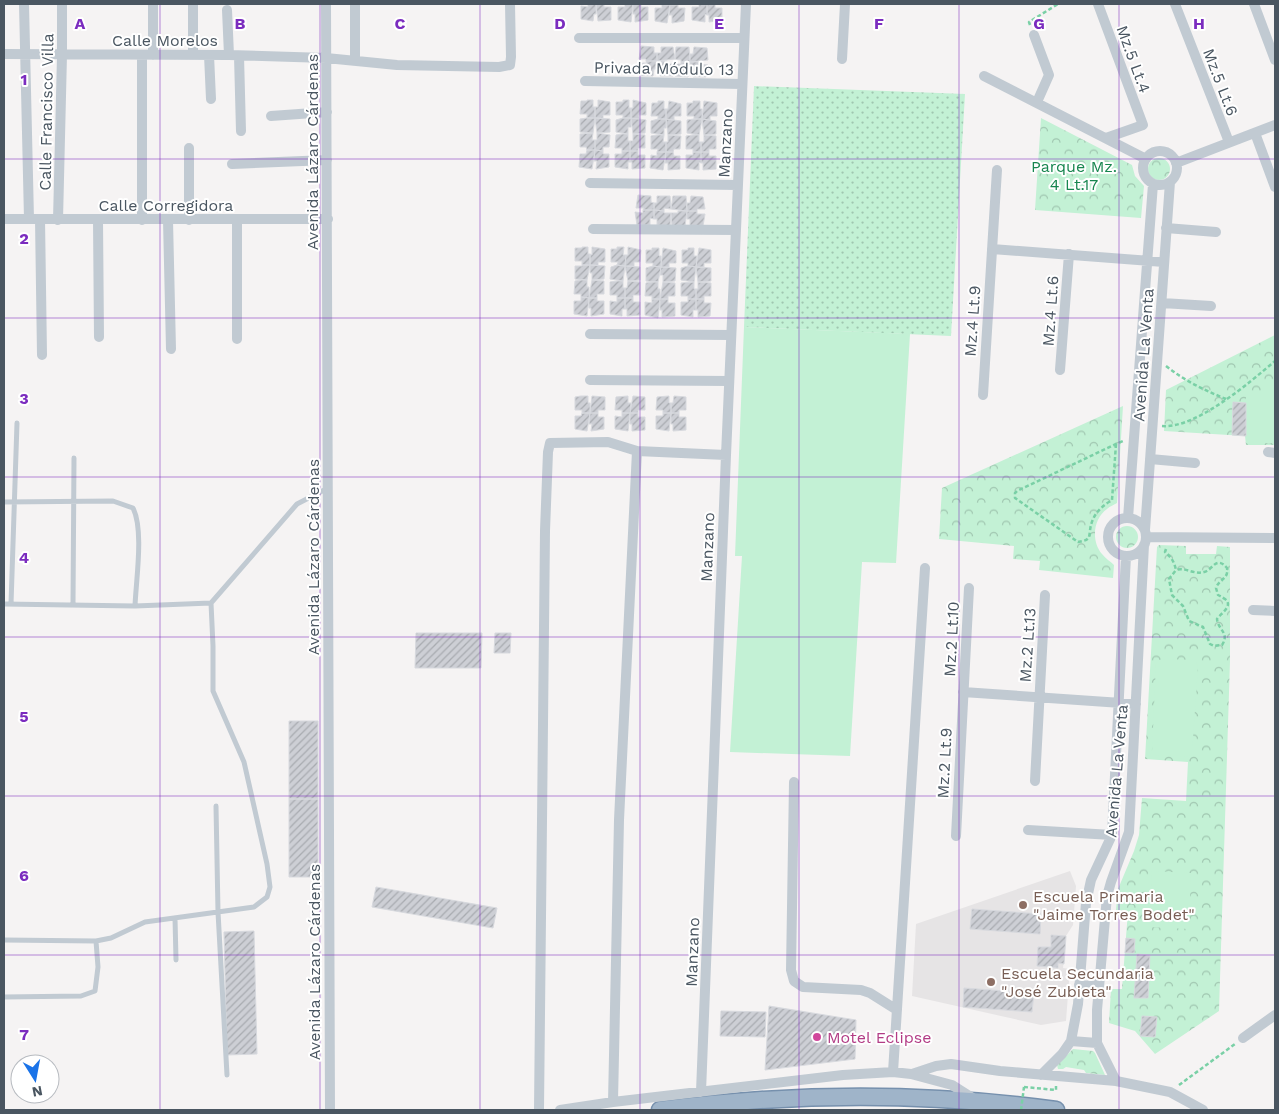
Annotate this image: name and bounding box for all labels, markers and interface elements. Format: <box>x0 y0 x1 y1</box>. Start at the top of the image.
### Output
text: A <box>75 14 86 33</box>
text: B <box>235 14 246 33</box>
text: C <box>395 14 406 33</box>
text: D <box>554 14 566 33</box>
text: E <box>714 14 724 33</box>
text: F <box>874 14 884 33</box>
text: G <box>1033 14 1045 33</box>
text: H <box>1193 14 1205 33</box>
street label: Mz.5 Lt.4 <box>1113 23 1155 96</box>
street label: Calle Morelos <box>112 31 218 50</box>
street label: Calle Francisco Villa <box>36 33 57 191</box>
street label: Mz.5 Lt.6 <box>1199 46 1242 118</box>
street label: Avenida Lázaro Cárdenas <box>303 54 322 250</box>
street label: Privada Módulo 13 <box>594 58 734 79</box>
text: 1 <box>21 70 27 89</box>
street label: Manzano <box>714 108 737 178</box>
park label: Parque Mz. 4 Lt.17 <box>1031 157 1117 194</box>
street label: Calle Corregidora <box>99 196 233 215</box>
text: 2 <box>19 229 29 248</box>
street label: Mz.4 Lt.6 <box>1039 275 1062 347</box>
street label: Mz.4 Lt.9 <box>961 285 984 357</box>
street label: Avenida La Venta <box>1129 288 1158 422</box>
text: 3 <box>19 389 29 408</box>
street label: Avenida Lázaro Cárdenas <box>304 459 323 655</box>
street label: Manzano <box>697 512 718 582</box>
text: 4 <box>19 548 29 567</box>
street label: Mz.2 Lt.10 <box>940 601 963 677</box>
street label: Mz.2 Lt.13 <box>1015 607 1040 683</box>
street label: Avenida La Venta <box>1101 704 1132 838</box>
text: 5 <box>19 707 29 726</box>
street label: Mz.2 Lt.9 <box>933 727 956 799</box>
street label: Avenida Lázaro Cárdenas <box>305 864 324 1060</box>
text: 6 <box>19 866 29 885</box>
place label: Escuela Primaria "Jaime Torres Bodet" <box>1033 887 1195 924</box>
marker: Escuela Primaria "Jaime Torres Bodet" <box>1017 899 1029 911</box>
street label: Manzano <box>682 917 703 987</box>
place label: Escuela Secundaria "José Zubieta" <box>1001 964 1154 1001</box>
marker: Escuela Secundaria "José Zubieta" <box>985 976 997 988</box>
text: 7 <box>19 1025 29 1044</box>
place label: Motel Eclipse <box>827 1028 931 1047</box>
marker: Motel Eclipse <box>811 1031 823 1043</box>
north arrow <box>10 1054 60 1104</box>
text: N <box>31 1083 44 1101</box>

